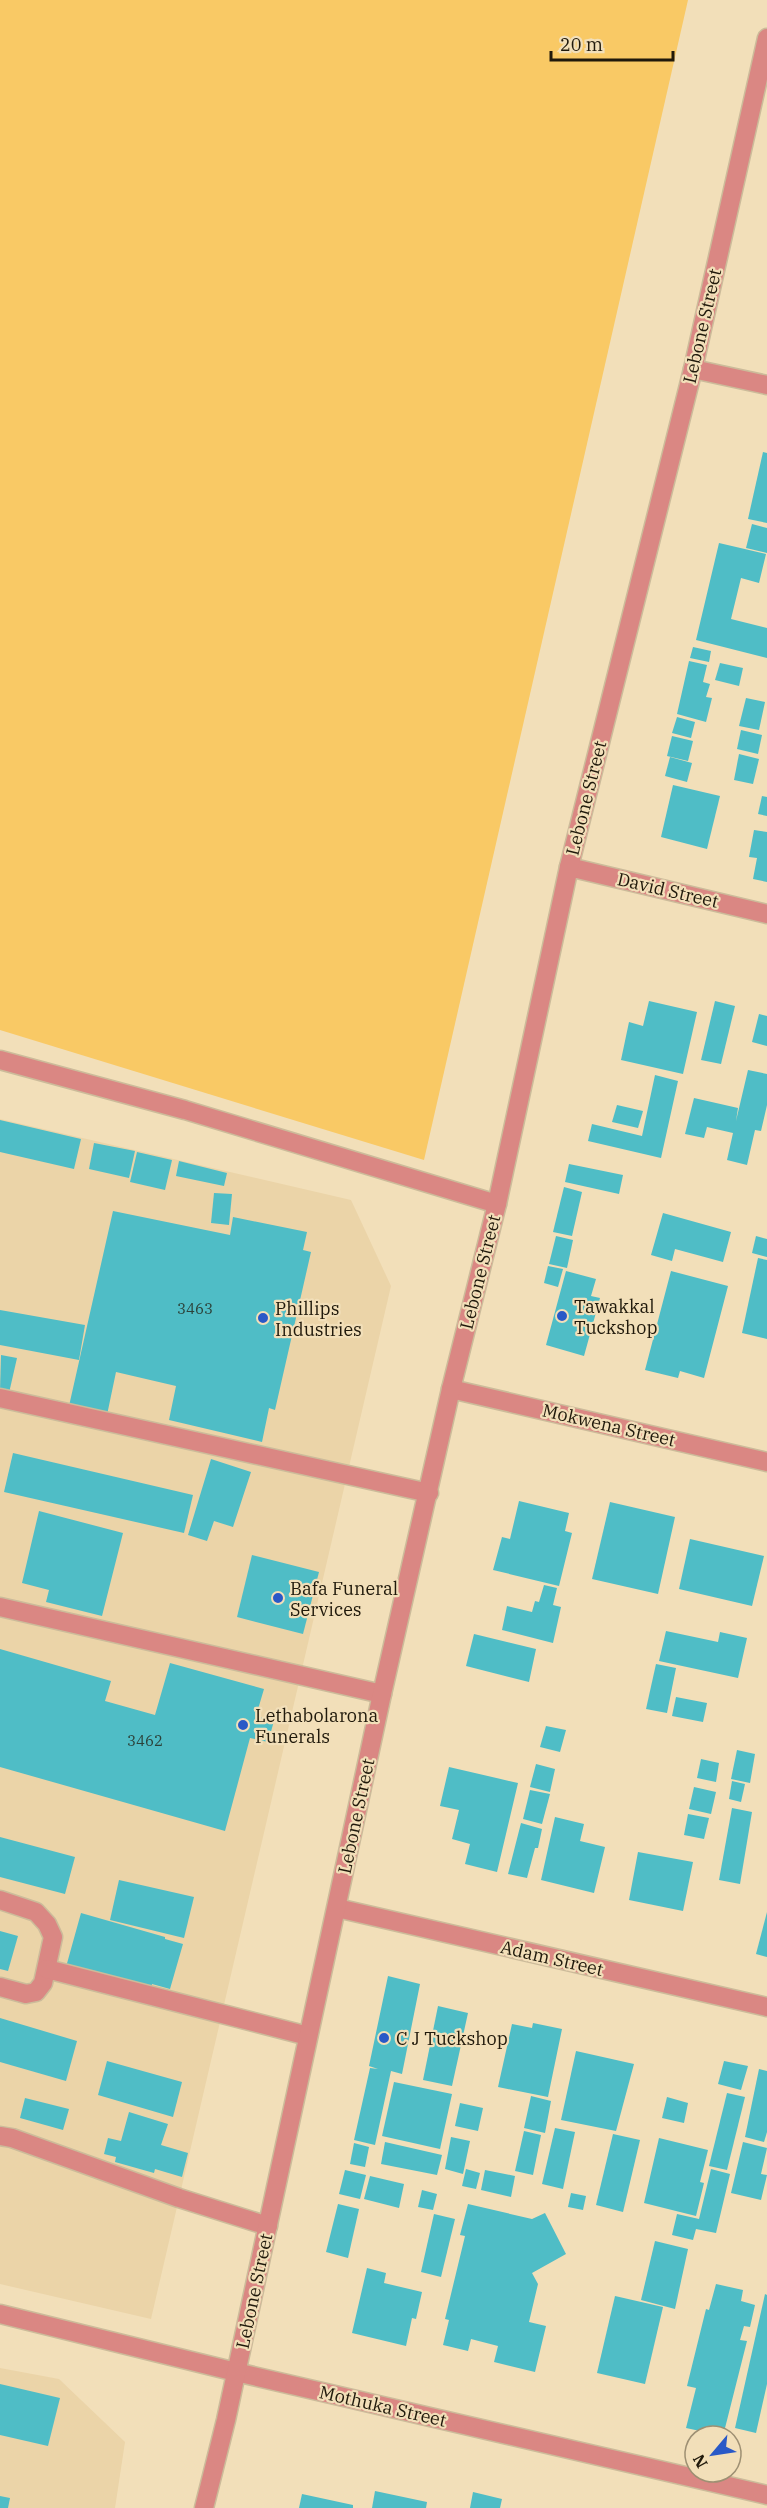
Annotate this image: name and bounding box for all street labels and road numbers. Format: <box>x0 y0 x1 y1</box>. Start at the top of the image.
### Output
street label: Lebone Street <box>678 266 726 386</box>
street label: Lebone Street <box>561 738 611 858</box>
street label: David Street <box>615 867 721 913</box>
street label: Lebone Street <box>455 1212 505 1332</box>
street label: Mokwena Street <box>540 1399 678 1451</box>
street label: Lebone Street <box>333 1756 379 1876</box>
street label: Adam Street <box>498 1935 606 1981</box>
street label: Lebone Street <box>231 2231 277 2351</box>
street label: Mothuka Street <box>317 2380 449 2432</box>

